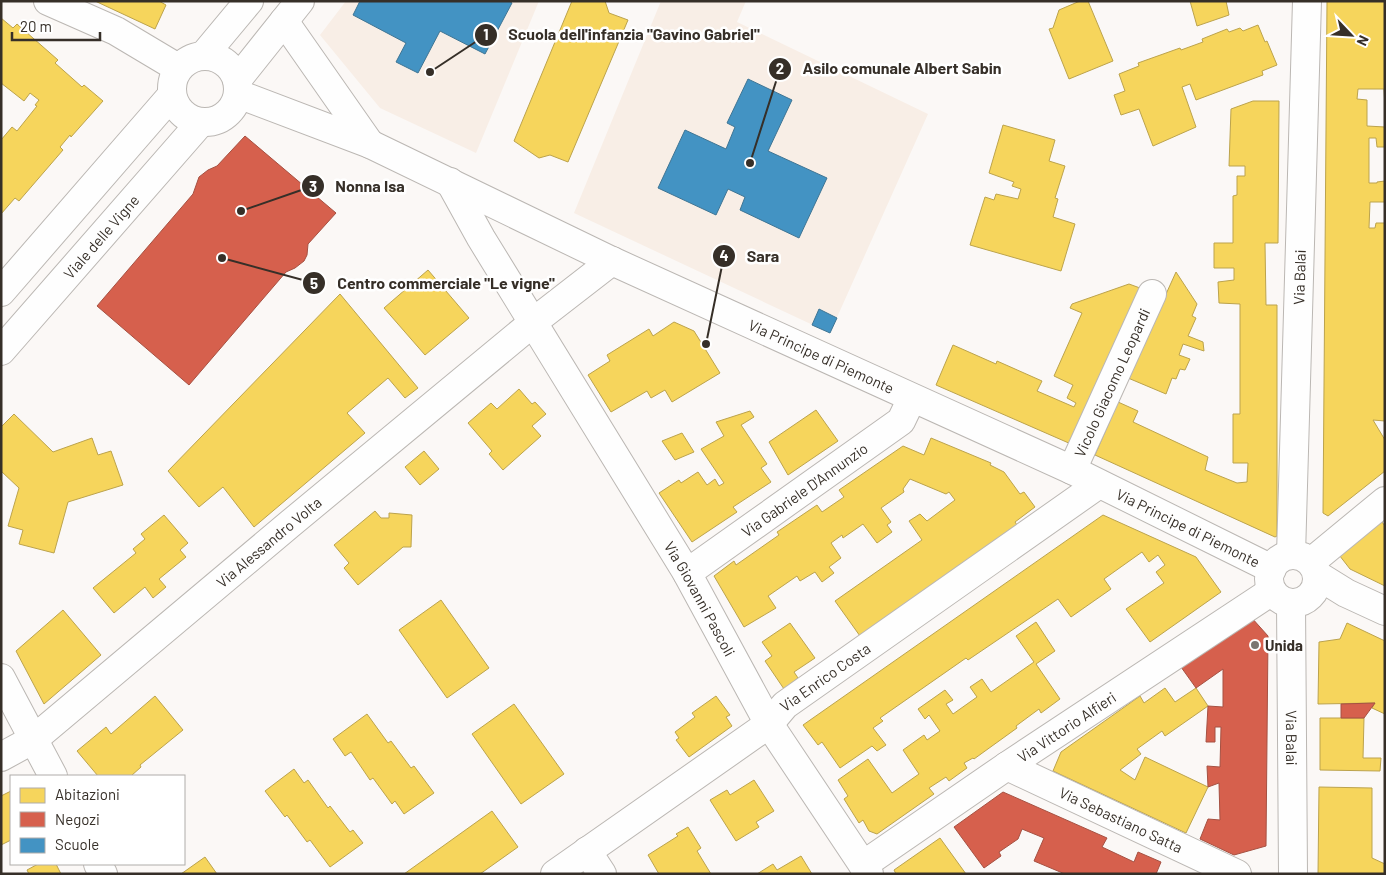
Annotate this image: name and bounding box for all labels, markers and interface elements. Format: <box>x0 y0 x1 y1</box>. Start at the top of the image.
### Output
scale bar <box>12 10 100 42</box>
north arrow <box>1326 10 1376 60</box>
text: 20 m <box>20 17 52 35</box>
callout: Scuola dell'infanzia "Gavino Gabriel" <box>473 19 770 50</box>
text: Scuola dell'infanzia "Gavino Gabriel" <box>508 24 760 43</box>
text: 1 <box>483 25 489 43</box>
text: N <box>1354 33 1373 49</box>
callout: Asilo comunale Albert Sabin <box>767 53 1011 84</box>
text: Asilo comunale Albert Sabin <box>802 58 1002 77</box>
text: 2 <box>776 59 784 77</box>
callout: Nonna Isa <box>300 171 415 202</box>
text: Nonna Isa <box>335 176 405 195</box>
text: 3 <box>309 177 317 195</box>
street label: Viale delle Vigne <box>59 191 143 282</box>
callout: Sara <box>711 240 789 271</box>
text: 4 <box>719 246 729 264</box>
text: Sara <box>747 246 779 265</box>
street label: Via Balai <box>1289 249 1309 305</box>
callout: Centro commerciale "Le vigne" <box>302 268 564 299</box>
text: Centro commerciale "Le vigne" <box>337 273 555 292</box>
text: 5 <box>310 274 318 292</box>
street label: Vicolo Giacomo Leopardi <box>1070 305 1153 460</box>
street label: Via Principe di Piemonte <box>746 315 897 397</box>
street label: Via Gabriele D'Annunzio <box>738 439 871 541</box>
street label: Via Principe di Piemonte <box>1114 484 1263 571</box>
street label: Via Alessandro Volta <box>212 493 325 591</box>
street label: Via Giovanni Pascoli <box>661 538 739 659</box>
place label: Unida <box>1265 636 1303 654</box>
street label: Via Enrico Costa <box>776 639 874 715</box>
marker: Unida <box>1249 639 1261 651</box>
street label: Via Vittorio Alfieri <box>1014 688 1119 766</box>
street label: Via Balai <box>1283 710 1301 766</box>
legend <box>10 775 185 865</box>
street label: Via Sebastiano Satta <box>1056 783 1186 856</box>
text: Abitazioni <box>55 785 120 803</box>
text: Negozi <box>55 810 100 828</box>
text: Scuole <box>55 835 99 853</box>

